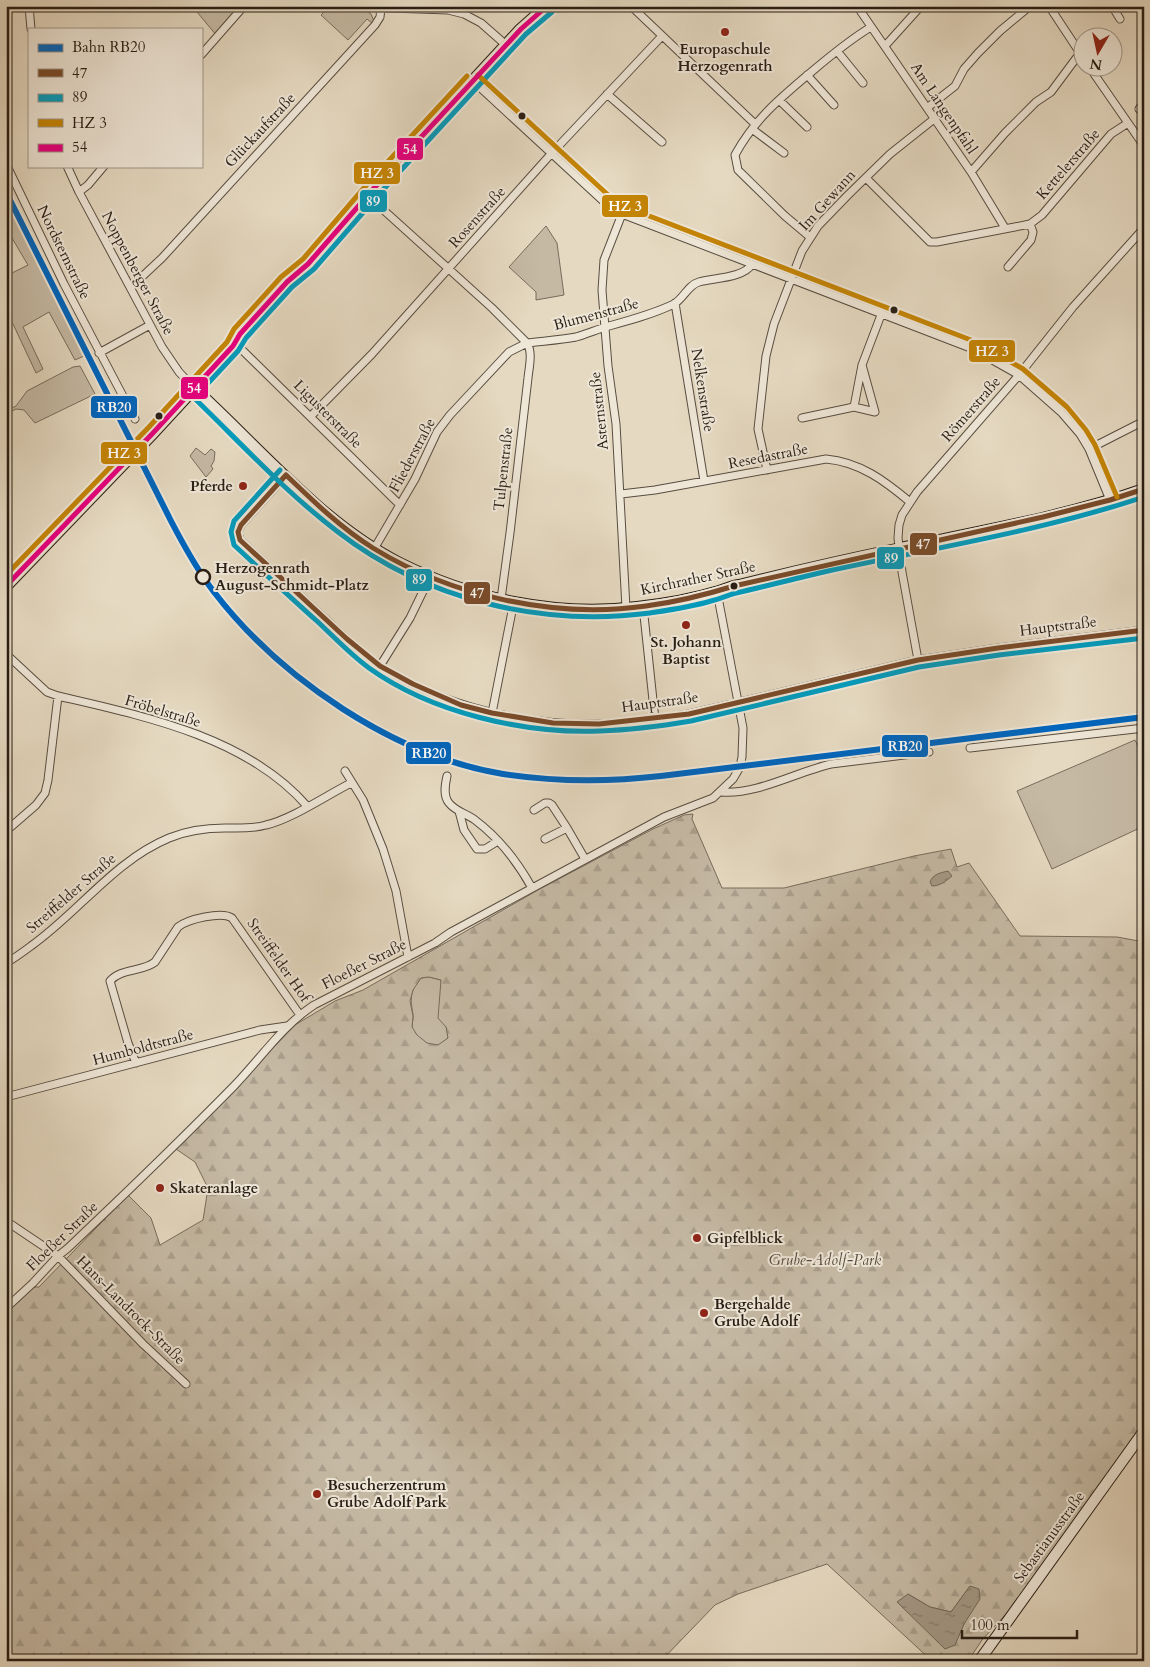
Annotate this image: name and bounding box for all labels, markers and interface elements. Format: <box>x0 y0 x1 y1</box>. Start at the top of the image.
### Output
marker: Europaschule Herzogenrath <box>719 26 731 38</box>
legend <box>28 28 202 168</box>
north arrow <box>1072 28 1122 78</box>
text: Bahn RB20 <box>72 37 146 57</box>
place label: Europaschule Herzogenrath <box>677 39 773 76</box>
text: N <box>1089 54 1104 75</box>
street label: Am Langenpfahl <box>906 58 982 158</box>
text: 47 <box>72 63 88 83</box>
text: 89 <box>72 87 88 107</box>
street label: Glückaufstraße <box>220 88 300 172</box>
unlabelled marker <box>517 111 527 121</box>
text: HZ 3 <box>72 113 107 133</box>
street label: Kettelerstraße <box>1032 124 1104 204</box>
text: 54 <box>72 137 88 157</box>
line badge: 54 <box>396 137 424 161</box>
text: 54 <box>403 140 417 159</box>
line badge: HZ 3 <box>353 161 401 185</box>
text: HZ 3 <box>360 164 394 183</box>
street label: Im Gewann <box>794 165 860 235</box>
street label: Rosenstraße <box>444 182 510 252</box>
line badge: 89 <box>359 189 388 213</box>
text: 89 <box>366 192 380 211</box>
line badge: HZ 3 <box>601 194 649 218</box>
text: HZ 3 <box>608 197 642 216</box>
street label: Nordsternstraße <box>33 202 96 303</box>
street label: Noppenberger Straße <box>97 208 179 338</box>
street label: Blumenstraße <box>551 293 641 335</box>
unlabelled marker <box>889 305 899 315</box>
line badge: HZ 3 <box>968 339 1016 363</box>
text: HZ 3 <box>975 342 1009 361</box>
street label: Nelkenstraße <box>687 347 719 433</box>
street label: Asternstraße <box>585 371 613 451</box>
street label: Römerstraße <box>937 372 1005 446</box>
street label: Ligusterstraße <box>289 375 367 453</box>
line badge: 54 <box>180 376 209 400</box>
text: 54 <box>187 379 201 398</box>
line badge: RB20 <box>90 395 138 419</box>
text: RB20 <box>97 398 131 417</box>
unlabelled marker <box>154 411 164 421</box>
street label: Fliederstraße <box>384 414 440 496</box>
street label: Tulpenstraße <box>489 426 517 512</box>
street label: Resedastraße <box>726 438 810 474</box>
line badge: HZ 3 <box>100 441 148 465</box>
text: HZ 3 <box>107 444 141 463</box>
place label: Pferde <box>190 476 233 496</box>
marker: Pferde <box>237 480 249 492</box>
line badge: 47 <box>909 532 938 556</box>
text: 47 <box>916 535 930 554</box>
line badge: 89 <box>876 546 905 570</box>
text: 89 <box>884 549 898 568</box>
street label: Kirchrather Straße <box>639 556 758 600</box>
place label: Herzogenrath August-Schmidt-Platz <box>215 558 369 595</box>
line badge: 89 <box>405 568 433 592</box>
marker: Herzogenrath August-Schmidt-Platz <box>195 569 211 585</box>
text: 89 <box>412 570 426 589</box>
line badge: 47 <box>463 581 491 605</box>
unlabelled marker <box>729 581 739 591</box>
text: 47 <box>470 584 484 603</box>
street label: Hauptstraße <box>1018 611 1098 641</box>
marker: St. Johann Baptist <box>680 619 692 631</box>
place label: St. Johann Baptist <box>650 632 722 669</box>
street label: Hauptstraße <box>620 687 700 717</box>
street label: Fröbelstraße <box>123 690 204 732</box>
line badge: RB20 <box>881 734 929 758</box>
text: RB20 <box>888 737 922 756</box>
line badge: RB20 <box>405 741 452 765</box>
text: RB20 <box>412 744 446 763</box>
street label: Streiffelder Straße <box>22 848 120 937</box>
street label: Streiffelder Hof <box>243 914 317 1008</box>
street label: Floeßer Straße <box>318 934 410 994</box>
street label: Humboldtstraße <box>90 1024 196 1070</box>
place label: Skateranlage <box>170 1178 258 1198</box>
marker: Skateranlage <box>154 1182 166 1194</box>
street label: Floeßer Straße <box>22 1197 102 1275</box>
place label: Gipfelblick <box>707 1228 784 1248</box>
marker: Gipfelblick <box>691 1232 703 1244</box>
park label: Grube-Adolf-Park <box>769 1250 882 1270</box>
street label: Hans-Landrock-Straße <box>72 1251 190 1369</box>
place label: Bergehalde Grube Adolf <box>714 1294 801 1331</box>
marker: Bergehalde Grube Adolf <box>698 1307 710 1319</box>
place label: Besucherzentrum Grube Adolf Park <box>327 1475 447 1512</box>
street label: Sebastianusstraße <box>1009 1487 1089 1587</box>
marker: Besucherzentrum Grube Adolf Park <box>311 1488 323 1500</box>
scale bar <box>962 1607 1078 1639</box>
text: 100 m <box>970 1615 1010 1635</box>

